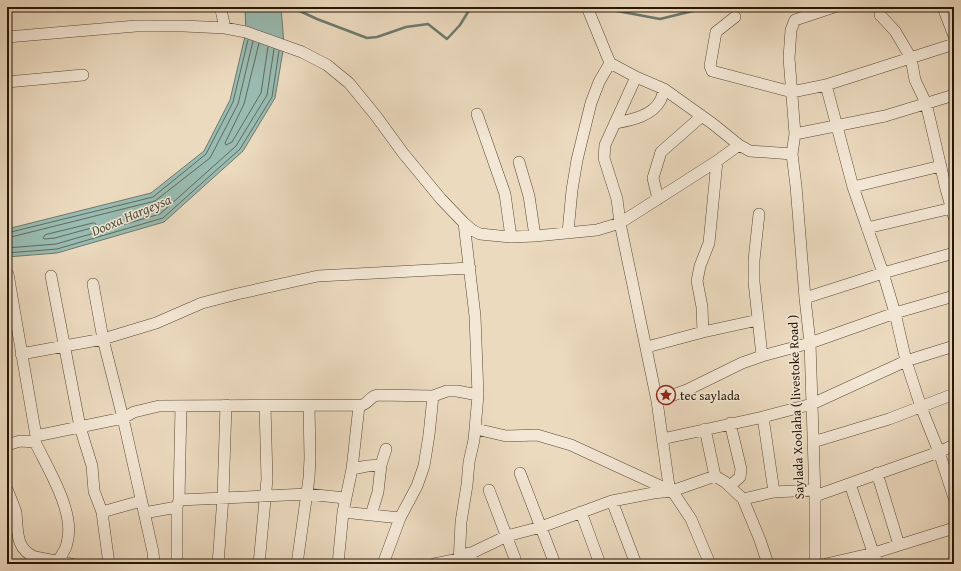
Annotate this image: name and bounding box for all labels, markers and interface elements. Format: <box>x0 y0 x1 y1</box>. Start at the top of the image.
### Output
water label: Dooxa Hargeysa <box>87 189 175 241</box>
street label: Saylada Xoolaha ( livestoke Road ) <box>783 314 809 500</box>
place icon: tec saylada <box>655 384 677 406</box>
place label: tec saylada <box>680 386 741 405</box>

